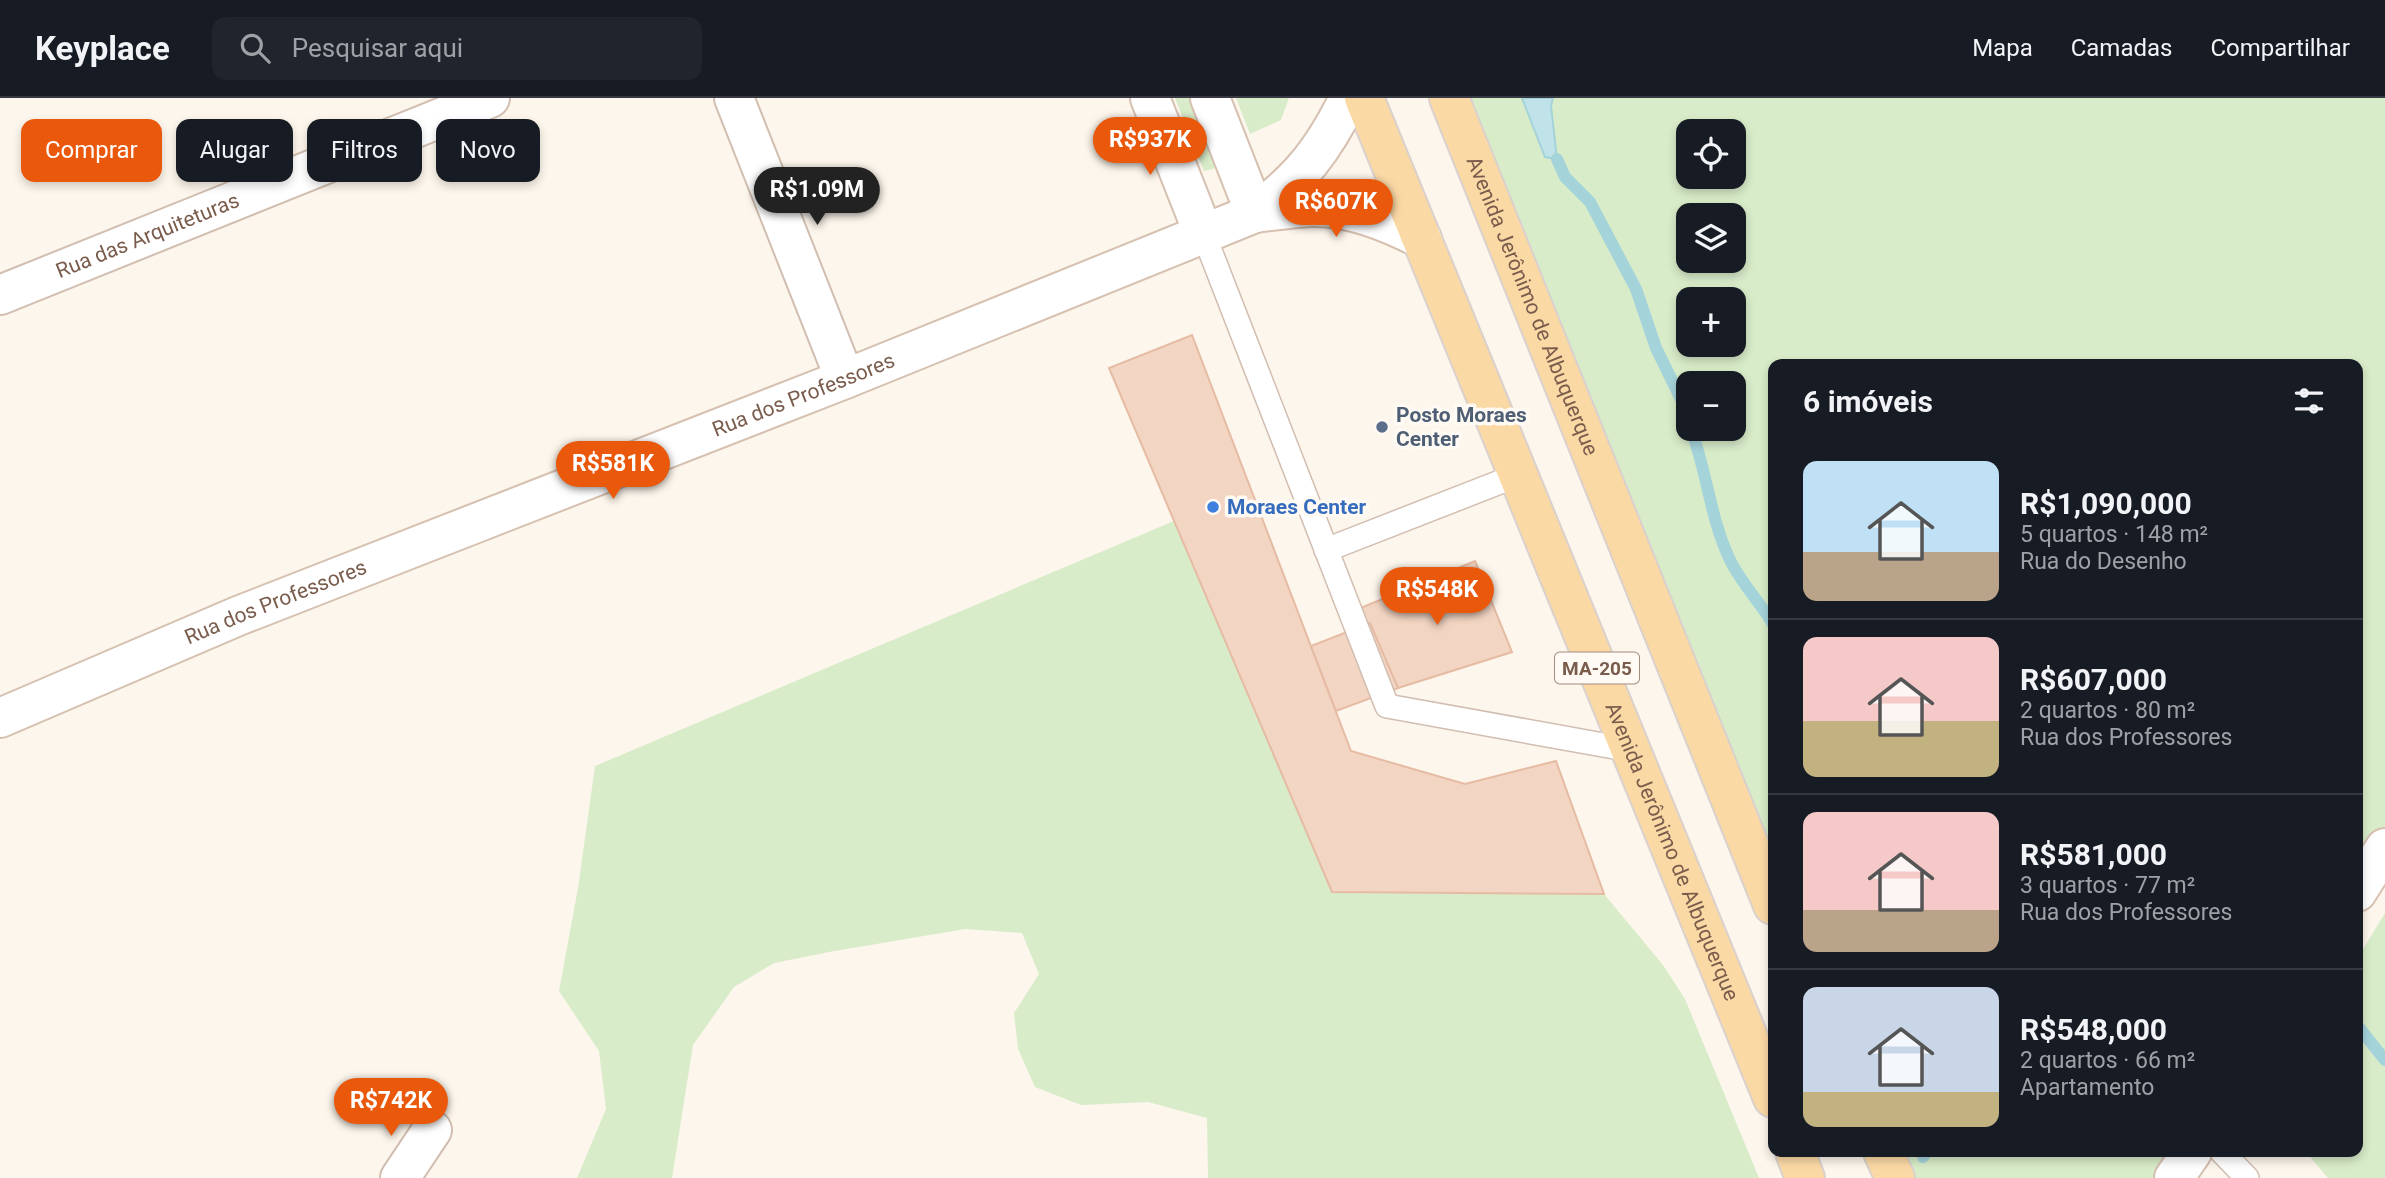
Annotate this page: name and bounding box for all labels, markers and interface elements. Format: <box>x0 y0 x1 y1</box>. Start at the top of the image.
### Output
search box <box>212 17 702 80</box>
text: Keyplace <box>35 29 170 68</box>
icon: search <box>236 29 274 67</box>
text: Pesquisar aqui <box>292 33 463 63</box>
text: Mapa <box>1972 34 2033 62</box>
text: Camadas <box>2071 34 2172 62</box>
text: Compartilhar <box>2210 34 2350 62</box>
pin: R$937K <box>1093 118 1207 177</box>
chip: Comprar <box>21 119 162 182</box>
chip: Alugar <box>176 119 293 182</box>
chip: Filtros <box>307 119 422 182</box>
chip: Novo <box>436 119 540 182</box>
map controls <box>1676 119 1746 441</box>
button: locate <box>1676 119 1746 189</box>
text: R$937K <box>1109 126 1191 153</box>
street label: Avenida Jerônimo de Albuquerque <box>1462 153 1603 459</box>
pin: R$1.09M <box>752 167 882 227</box>
text: R$1.09M <box>770 176 864 203</box>
pin: R$607K <box>1279 180 1393 239</box>
street label: Rua das Arquiteturas <box>52 188 243 283</box>
text: R$607K <box>1295 188 1377 215</box>
button: layers <box>1676 203 1746 273</box>
button: + <box>1676 287 1746 357</box>
street label: Rua dos Professores <box>709 348 898 442</box>
button: − <box>1676 371 1746 441</box>
icon: filters <box>2290 382 2328 420</box>
text: 6 imóveis <box>1803 384 1933 419</box>
place label: Posto Moraes Center <box>1396 403 1527 451</box>
marker: Posto Moraes Center <box>1374 419 1390 435</box>
pin: R$581K <box>556 442 670 501</box>
text: R$581K <box>572 450 654 477</box>
text: R$1,090,000 <box>2020 486 2192 521</box>
icon: home <box>1859 489 1943 573</box>
place label: Moraes Center <box>1227 495 1366 519</box>
marker: Moraes Center <box>1205 499 1221 515</box>
text: 5 quartos · 148 m² <box>2020 521 2208 548</box>
text: Rua do Desenho <box>2020 548 2187 575</box>
street label: Rua dos Professores <box>181 555 370 649</box>
pin: R$548K <box>1380 568 1494 627</box>
text: R$548K <box>1396 576 1478 603</box>
road number: MA-205 <box>1555 652 1639 684</box>
text: R$607,000 <box>2020 662 2167 697</box>
icon: home <box>1859 665 1943 749</box>
text: 2 quartos · 80 m² <box>2020 697 2195 724</box>
street label: Avenida Jerônimo de Albuquerque <box>1600 699 1744 1004</box>
text: Rua dos Professores <box>2020 724 2232 751</box>
text: R$581,000 <box>2020 837 2167 872</box>
icon: home <box>1859 840 1943 924</box>
text: 3 quartos · 77 m² <box>2020 872 2195 899</box>
text: Rua dos Professores <box>2020 899 2232 926</box>
text: R$548,000 <box>2020 1012 2167 1047</box>
icon: home <box>1859 1015 1943 1099</box>
text: 2 quartos · 66 m² <box>2020 1047 2195 1074</box>
text: Apartamento <box>2020 1074 2154 1101</box>
pin: R$742K <box>334 1079 448 1138</box>
text: R$742K <box>350 1087 432 1114</box>

